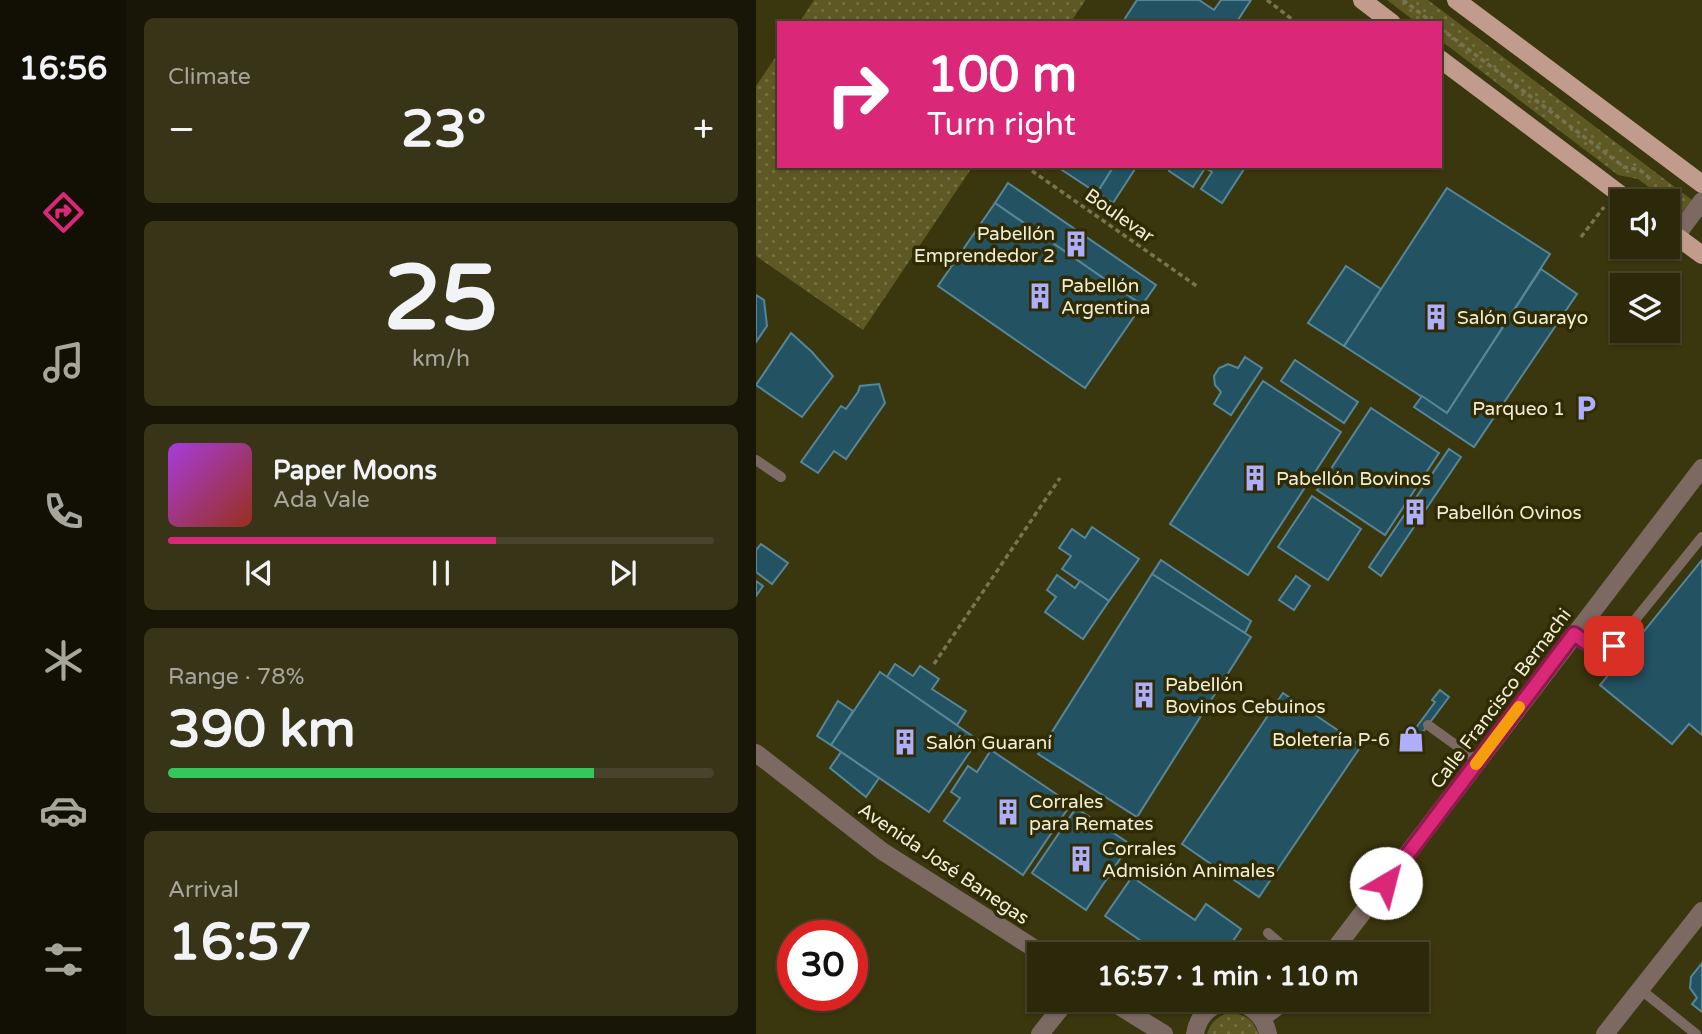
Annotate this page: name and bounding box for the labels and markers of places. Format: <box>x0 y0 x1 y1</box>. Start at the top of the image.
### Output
place label: Pabellón Emprendedor 2 <box>914 223 1055 267</box>
building icon: Pabellón Emprendedor 2 <box>1061 229 1091 259</box>
place label: Pabellón Argentina <box>1061 275 1150 319</box>
building icon: Pabellón Argentina <box>1025 281 1055 311</box>
building icon: Salón Guarayo <box>1421 302 1451 332</box>
place label: Salón Guarayo <box>1457 307 1588 329</box>
parking icon: Parqueo 1 <box>1571 393 1601 423</box>
place label: Parqueo 1 <box>1472 398 1565 420</box>
building icon: Pabellón Bovinos <box>1240 463 1270 493</box>
place label: Pabellón Bovinos <box>1276 468 1431 490</box>
building icon: Pabellón Ovinos <box>1400 497 1430 527</box>
place label: Pabellón Ovinos <box>1436 502 1582 524</box>
pin <box>1584 616 1644 676</box>
place label: Pabellón Bovinos Cebuinos <box>1165 674 1326 718</box>
building icon: Pabellón Bovinos Cebuinos <box>1129 680 1159 710</box>
shop icon: Boletería P-6 <box>1396 724 1426 754</box>
building icon: Salón Guaraní <box>890 727 920 757</box>
place label: Boletería P-6 <box>1272 729 1390 751</box>
place label: Salón Guaraní <box>926 732 1052 754</box>
place label: Corrales para Remates <box>1029 791 1154 835</box>
building icon: Corrales para Remates <box>993 797 1023 827</box>
place label: Corrales Admisión Animales <box>1102 838 1275 882</box>
building icon: Corrales Admisión Animales <box>1066 844 1096 874</box>

